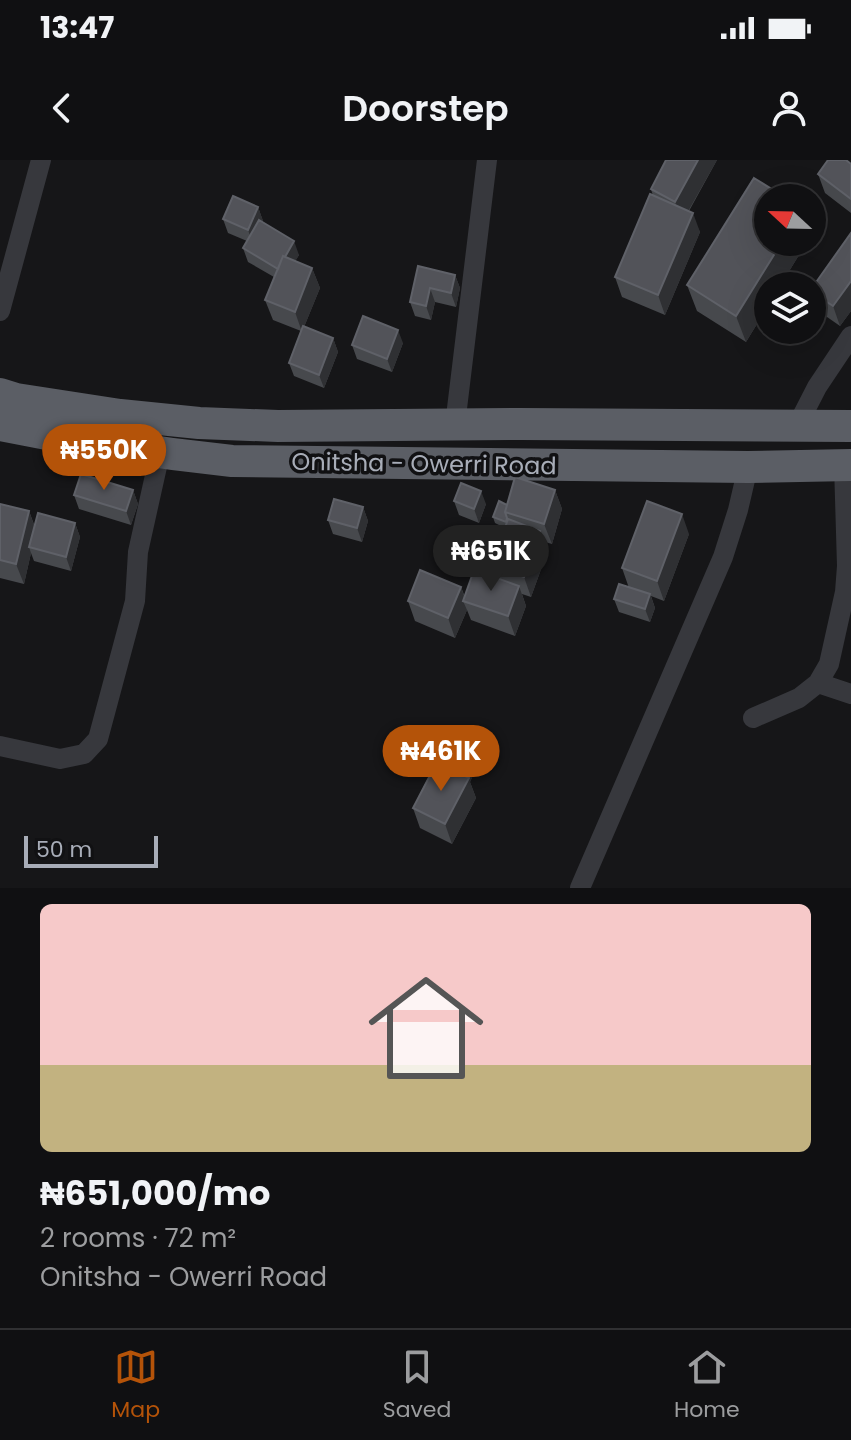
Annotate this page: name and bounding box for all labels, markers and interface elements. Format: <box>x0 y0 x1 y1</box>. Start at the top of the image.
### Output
text: 13:47 <box>40 6 114 49</box>
text: Doorstep <box>342 83 509 134</box>
icon: back <box>40 86 84 130</box>
icon: person <box>767 86 811 130</box>
north arrow <box>754 184 826 256</box>
map controls <box>754 184 826 344</box>
button: layers <box>754 272 826 344</box>
pin: ₦550K <box>48 424 160 492</box>
text: ₦550K <box>60 432 148 468</box>
street label: Onitsha - Owerri Road <box>291 445 557 482</box>
pin: ₦651K <box>435 525 547 593</box>
text: ₦651K <box>451 533 531 569</box>
pin: ₦461K <box>385 725 497 793</box>
text: ₦461K <box>401 733 481 769</box>
scale bar <box>24 832 158 868</box>
text: 50 m <box>36 834 92 865</box>
icon: home <box>354 956 498 1100</box>
text: ₦651,000/mo <box>40 1169 270 1217</box>
text: 2 rooms · 72 m² <box>40 1220 236 1256</box>
text: Onitsha - Owerri Road <box>40 1259 327 1295</box>
tab: Map <box>111 1345 160 1426</box>
tab: Saved <box>383 1345 451 1426</box>
tab: Home <box>674 1345 740 1426</box>

